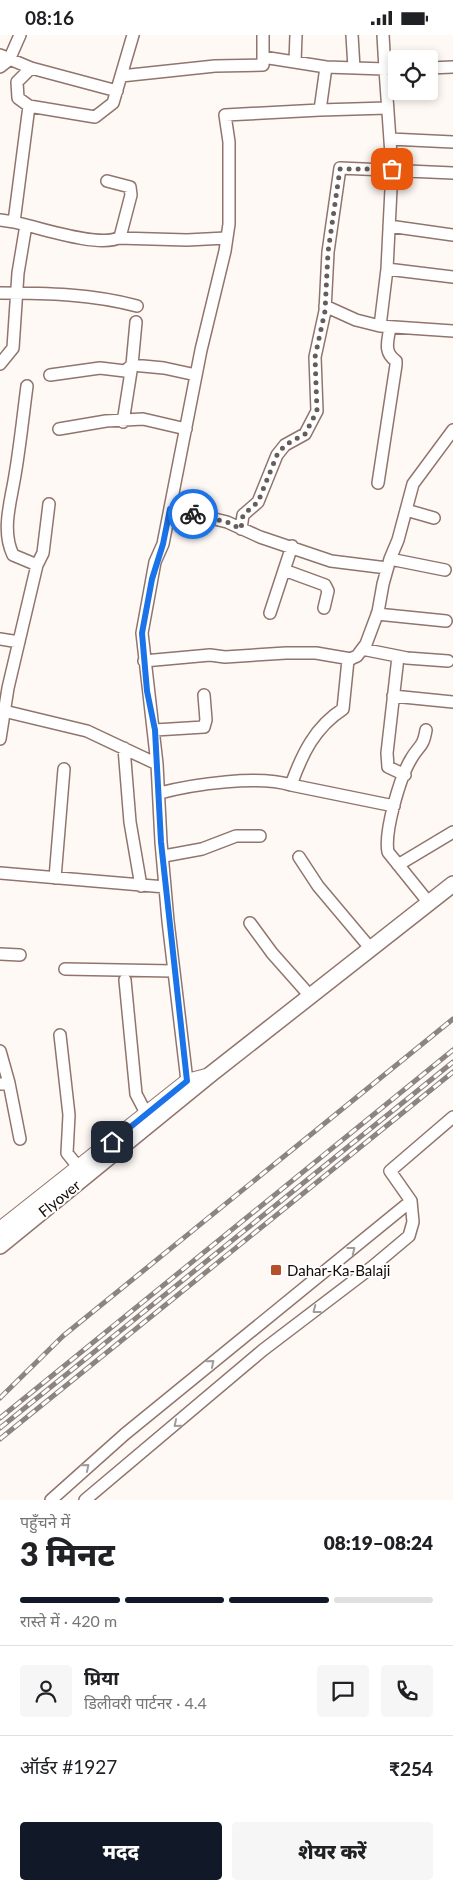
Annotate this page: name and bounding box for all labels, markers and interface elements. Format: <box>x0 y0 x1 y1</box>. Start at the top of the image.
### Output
text: 08:16 <box>25 6 74 29</box>
map controls <box>388 50 438 100</box>
button: locate <box>388 50 438 100</box>
pin <box>371 148 413 190</box>
icon: bag <box>378 155 406 183</box>
courier <box>168 489 218 539</box>
icon: bike <box>179 500 207 528</box>
pin <box>91 1121 133 1163</box>
icon: home <box>98 1128 126 1156</box>
street label: Flyover <box>34 1175 84 1220</box>
one-way arrow <box>346 1248 355 1256</box>
place label: Dahar-Ka-Balaji <box>287 1261 390 1279</box>
marker: Dahar-Ka-Balaji <box>269 1263 283 1277</box>
one-way arrow <box>313 1304 322 1312</box>
one-way arrow <box>205 1360 214 1368</box>
one-way arrow <box>174 1418 183 1426</box>
one-way arrow <box>80 1464 89 1472</box>
text: पहुँचने में <box>20 1512 70 1531</box>
text: 08:19–08:24 <box>324 1531 433 1554</box>
text: 3 मिनट <box>20 1534 115 1573</box>
text: रास्ते में · 420 m <box>20 1611 117 1630</box>
button: person <box>20 1665 72 1717</box>
button: chat <box>317 1665 369 1717</box>
button: phone <box>381 1665 433 1717</box>
text: प्रिया <box>84 1666 119 1689</box>
text: डिलीवरी पार्टनर · 4.4 <box>84 1693 207 1712</box>
text: ऑर्डर #1927 <box>20 1755 117 1778</box>
text: ₹254 <box>389 1757 433 1780</box>
button: मदद <box>20 1822 222 1880</box>
button: शेयर करें <box>232 1822 433 1880</box>

